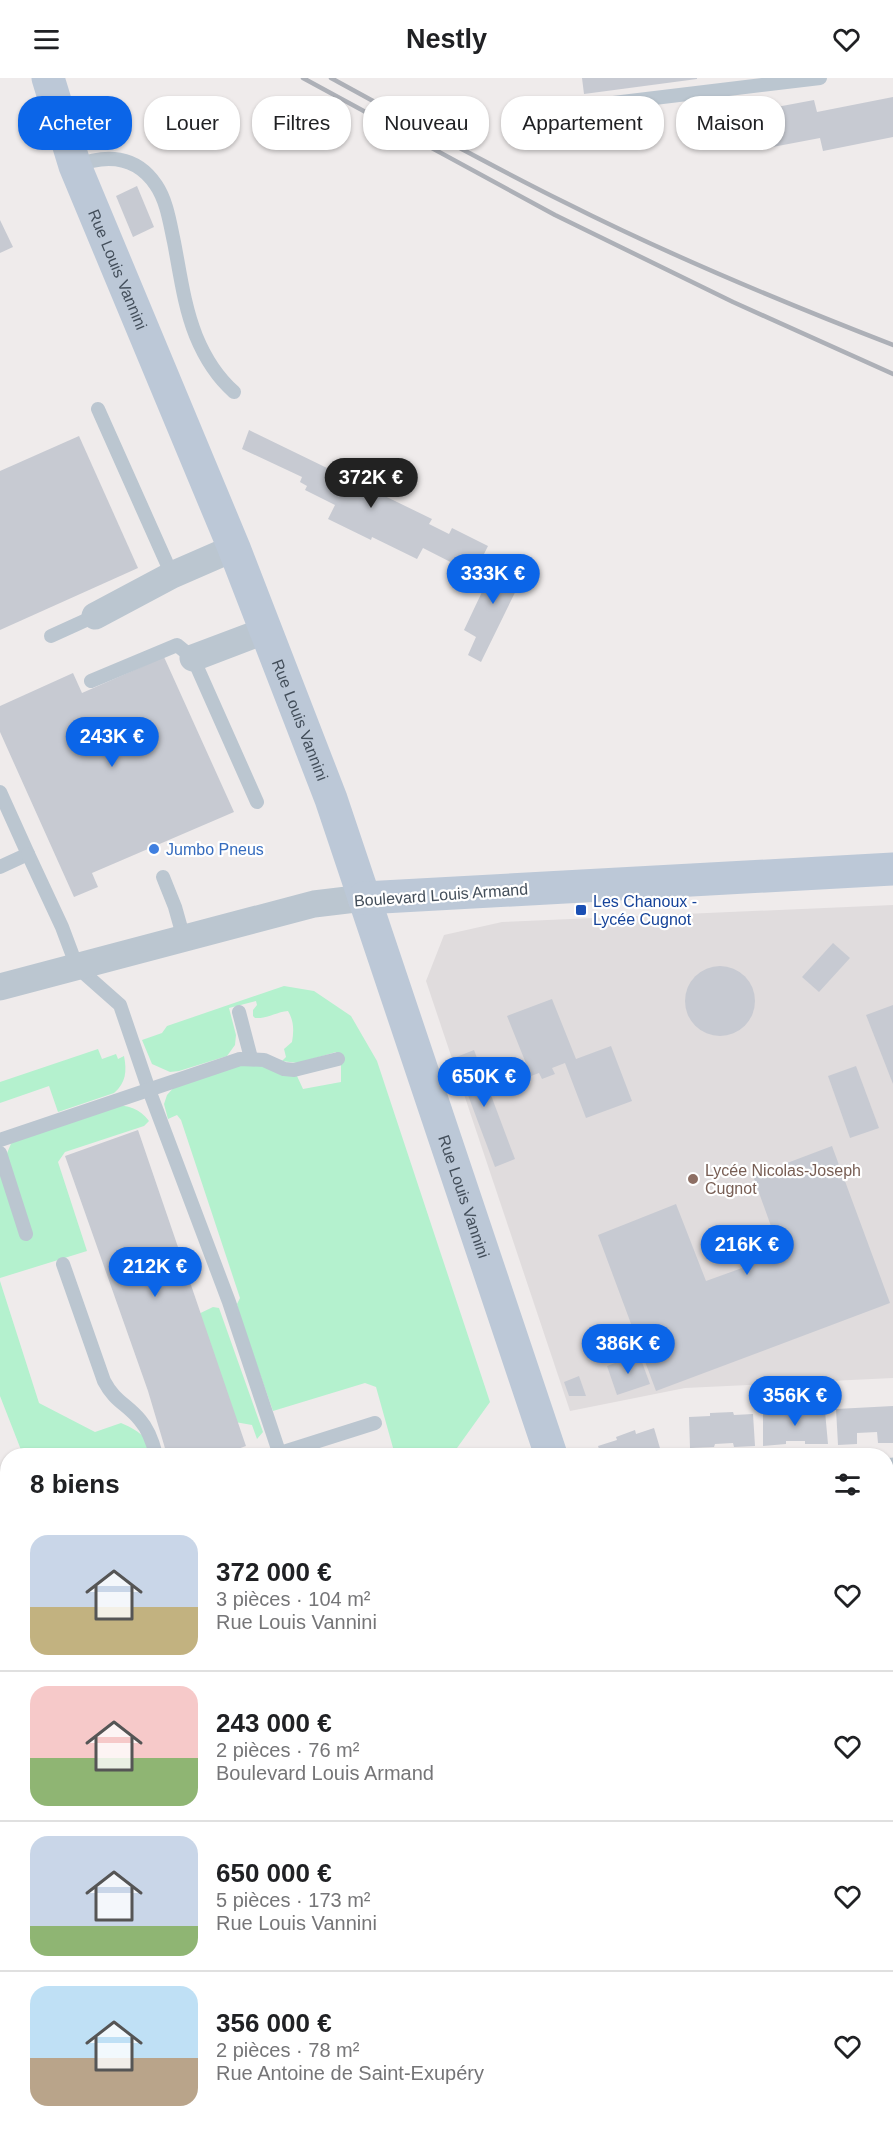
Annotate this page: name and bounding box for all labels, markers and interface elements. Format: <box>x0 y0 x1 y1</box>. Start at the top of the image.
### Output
icon: menu <box>30 23 63 56</box>
icon: heart <box>830 23 863 56</box>
text: Nestly <box>406 24 487 54</box>
chip: Acheter <box>18 96 132 150</box>
chip: Louer <box>144 96 240 150</box>
chip: Filtres <box>252 96 351 150</box>
chip: Nouveau <box>363 96 489 150</box>
chip: Appartement <box>501 96 664 150</box>
chip: Maison <box>676 96 785 150</box>
street label: Rue Louis Vannini <box>85 207 151 332</box>
pin: 372K € <box>322 458 420 509</box>
text: 372K € <box>339 466 403 488</box>
pin: 333K € <box>444 554 542 605</box>
text: 333K € <box>461 562 525 584</box>
street label: Rue Louis Vannini <box>269 657 332 783</box>
pin: 243K € <box>63 717 161 768</box>
text: 243K € <box>80 725 144 747</box>
place label: Jumbo Pneus <box>166 841 264 858</box>
marker: Jumbo Pneus <box>147 842 161 856</box>
street label: Boulevard Louis Armand <box>353 880 529 910</box>
place label: Les Chanoux - Lycée Cugnot <box>593 893 697 928</box>
marker: Les Chanoux - Lycée Cugnot <box>574 903 588 917</box>
pin: 650K € <box>435 1057 533 1108</box>
text: 650K € <box>452 1065 516 1087</box>
street label: Rue Louis Vannini <box>436 1133 493 1260</box>
place label: Lycée Nicolas-Joseph Cugnot <box>705 1162 861 1197</box>
marker: Lycée Nicolas-Joseph Cugnot <box>686 1172 700 1186</box>
pin: 216K € <box>698 1225 796 1276</box>
text: 216K € <box>715 1233 779 1255</box>
pin: 212K € <box>106 1247 204 1298</box>
text: 212K € <box>123 1255 187 1277</box>
pin: 386K € <box>579 1324 677 1375</box>
text: 386K € <box>596 1332 660 1354</box>
pin: 356K € <box>746 1376 844 1427</box>
text: 356K € <box>763 1384 827 1406</box>
icon: filters <box>831 1468 864 1501</box>
text: 8 biens <box>30 1469 120 1499</box>
text: 372 000 € <box>216 1557 332 1587</box>
icon: home <box>78 1559 150 1631</box>
icon: heart <box>831 1579 864 1612</box>
text: 3 pièces · 104 m² <box>216 1588 371 1610</box>
text: Rue Louis Vannini <box>216 1611 377 1633</box>
text: 243 000 € <box>216 1708 332 1738</box>
icon: home <box>78 1710 150 1782</box>
icon: heart <box>831 1730 864 1763</box>
text: 2 pièces · 76 m² <box>216 1739 359 1761</box>
text: Boulevard Louis Armand <box>216 1762 434 1784</box>
text: 650 000 € <box>216 1858 332 1888</box>
icon: home <box>78 1860 150 1932</box>
icon: heart <box>831 1880 864 1913</box>
text: 5 pièces · 173 m² <box>216 1889 371 1911</box>
text: Rue Louis Vannini <box>216 1912 377 1934</box>
text: 356 000 € <box>216 2008 332 2038</box>
icon: home <box>78 2010 150 2082</box>
icon: heart <box>831 2030 864 2063</box>
text: 2 pièces · 78 m² <box>216 2039 359 2061</box>
text: Rue Antoine de Saint-Exupéry <box>216 2062 484 2084</box>

